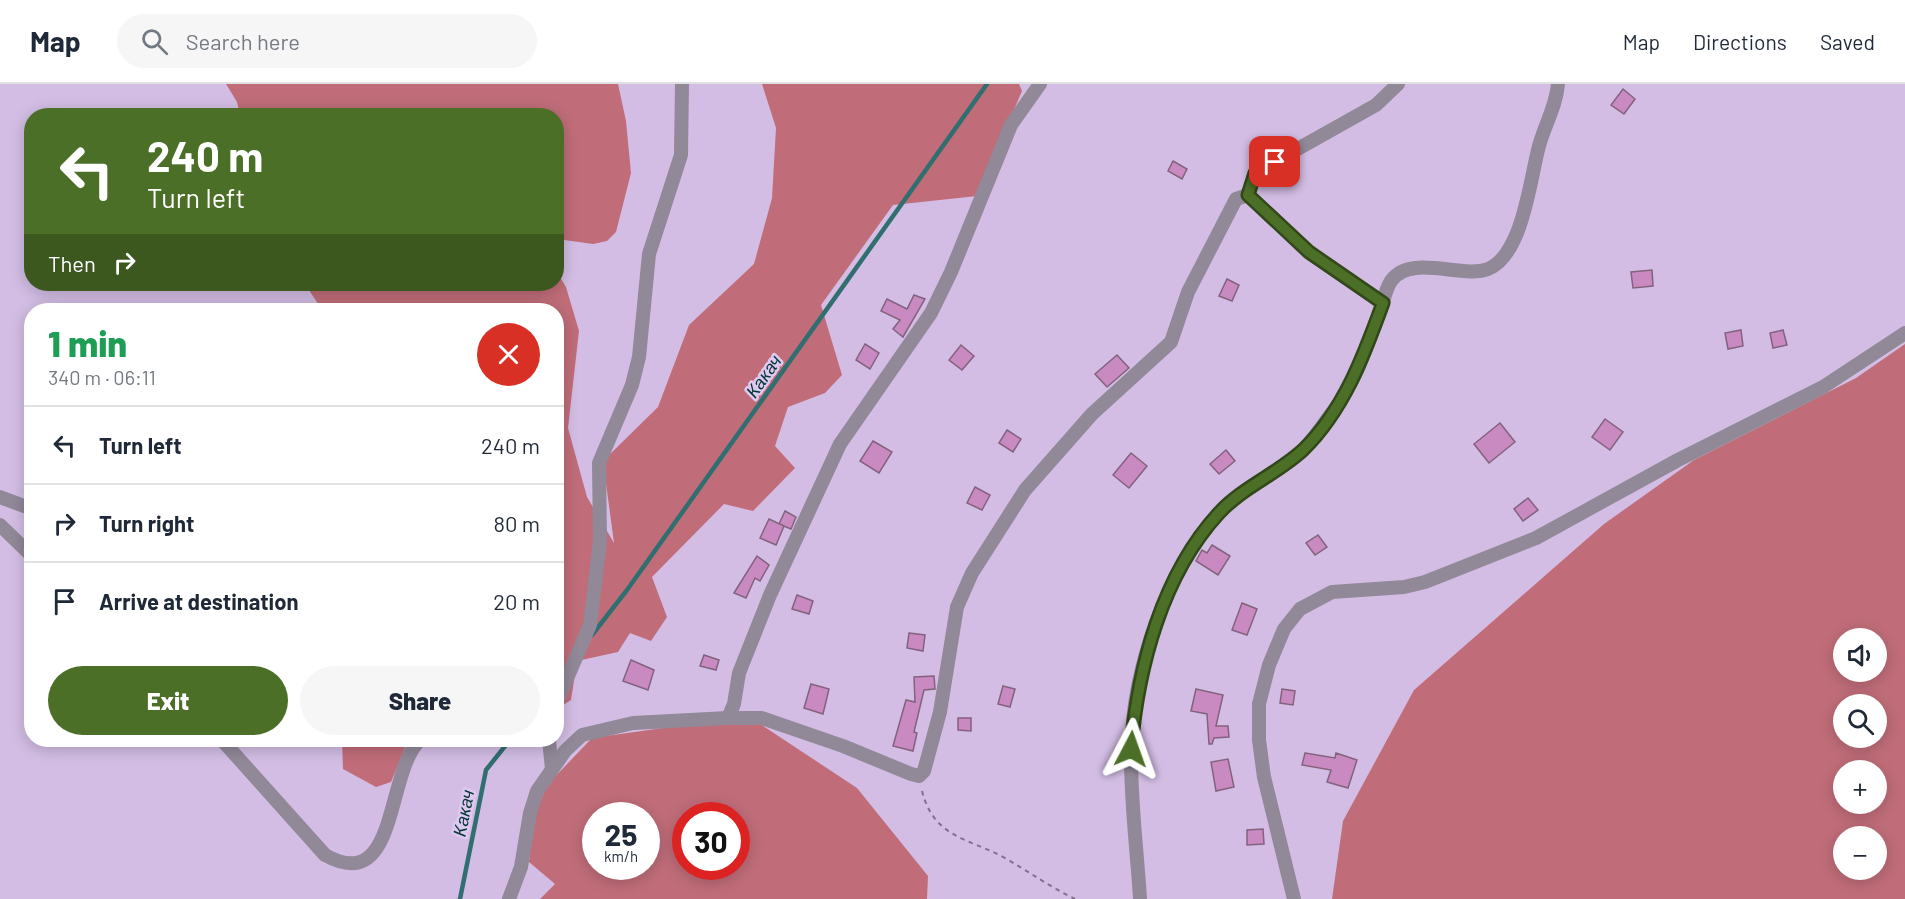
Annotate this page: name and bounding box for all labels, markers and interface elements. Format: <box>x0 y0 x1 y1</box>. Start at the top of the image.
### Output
search box <box>117 14 537 68</box>
text: Map <box>30 24 81 58</box>
icon: search <box>138 25 171 58</box>
text: Search here <box>186 28 300 54</box>
text: Map <box>1623 29 1660 54</box>
text: Directions <box>1693 29 1787 54</box>
text: Saved <box>1820 29 1875 54</box>
text: 240 m <box>147 130 263 180</box>
icon: left <box>48 132 126 210</box>
pin <box>1249 136 1300 187</box>
icon: arrive <box>1258 145 1291 178</box>
text: Turn left <box>147 181 245 213</box>
icon: right <box>108 246 141 279</box>
text: Then <box>48 250 96 276</box>
text: 1 min <box>48 321 127 364</box>
button: close <box>477 323 540 386</box>
water label: Какач <box>740 350 786 402</box>
text: 340 m · 06:11 <box>48 365 156 389</box>
icon: left <box>48 429 81 462</box>
text: Turn left <box>99 432 182 458</box>
text: 240 m <box>481 432 540 458</box>
icon: right <box>48 507 81 540</box>
text: Turn right <box>99 510 194 536</box>
text: 80 m <box>494 510 540 536</box>
icon: arrive <box>48 585 81 618</box>
text: Arrive at destination <box>99 588 298 614</box>
text: 20 m <box>493 588 540 614</box>
map controls <box>1833 628 1887 880</box>
button: sound <box>1833 628 1887 682</box>
button: Exit <box>48 666 288 735</box>
button: Share <box>300 666 540 735</box>
button: search <box>1833 694 1887 748</box>
position arrow <box>1099 717 1163 781</box>
button: + <box>1833 760 1887 814</box>
water label: Какач <box>448 788 478 838</box>
speed limit sign: 30 <box>672 802 750 880</box>
text: 25 <box>605 816 637 852</box>
button: − <box>1833 826 1887 880</box>
text: km/h <box>604 847 638 865</box>

